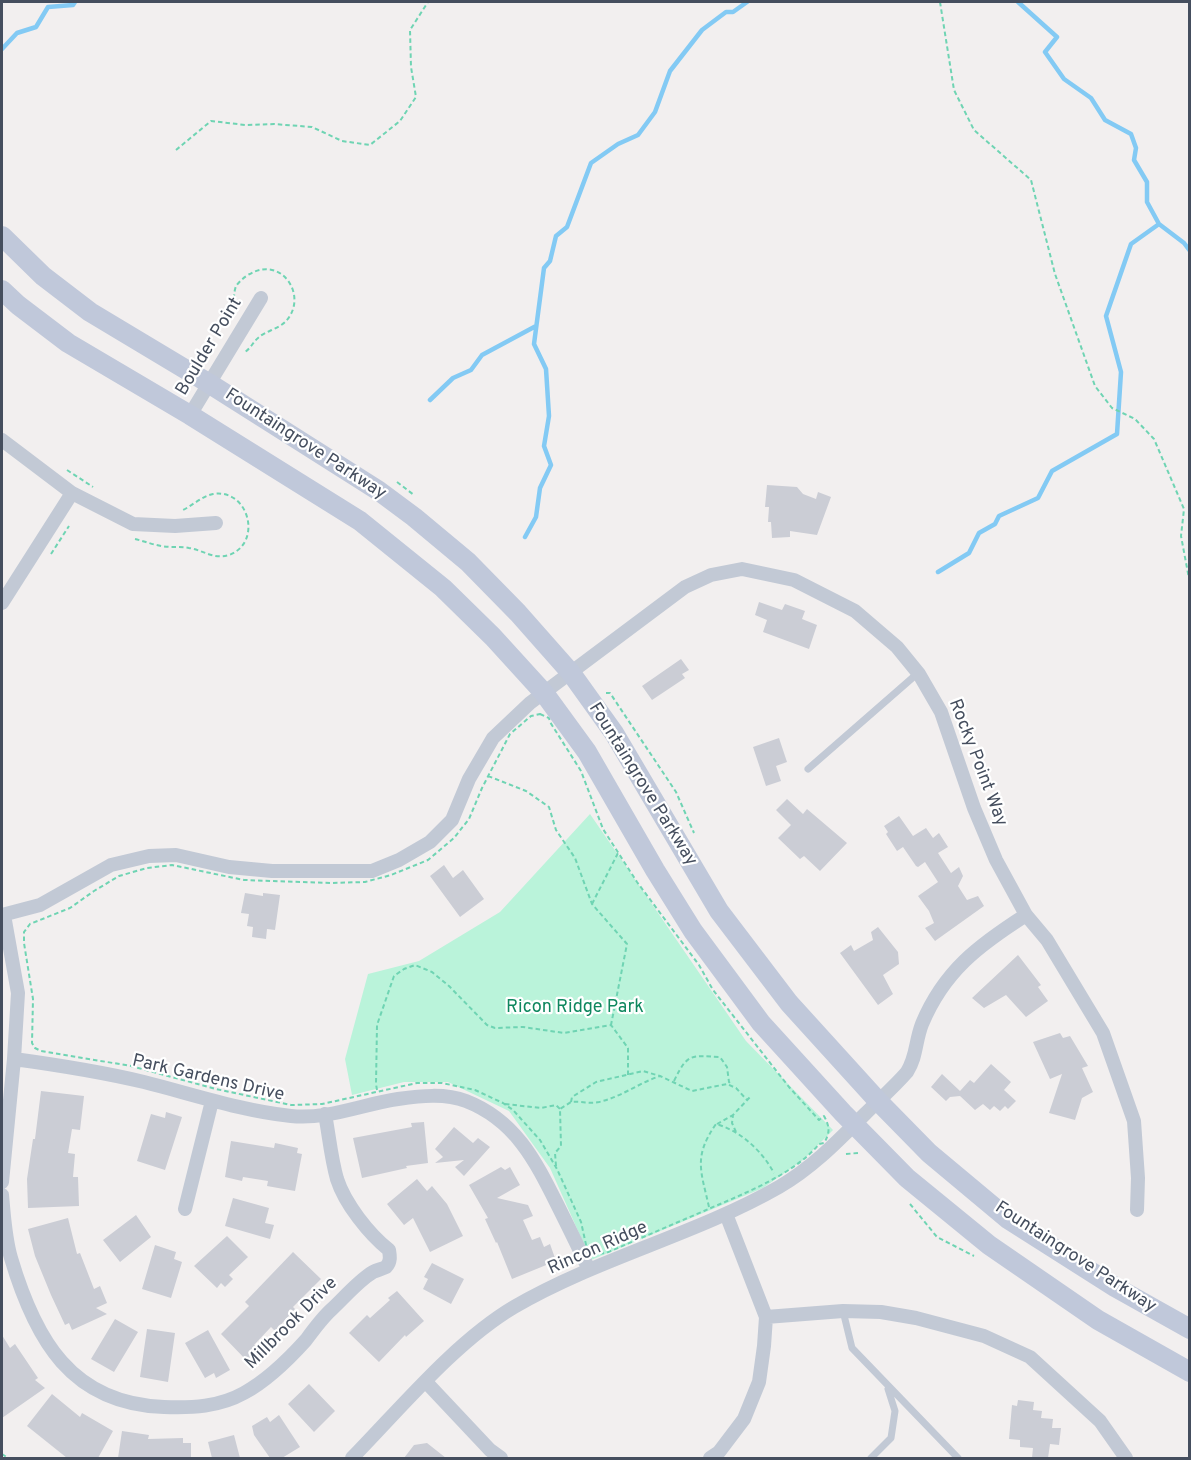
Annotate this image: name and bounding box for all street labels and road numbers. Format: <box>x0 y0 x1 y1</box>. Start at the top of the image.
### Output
street label: Boulder Point <box>172 294 248 400</box>
street label: Fountaingrove Parkway <box>220 385 390 505</box>
street label: Rocky Point Way <box>943 696 1011 830</box>
street label: Fountaingrove Parkway <box>583 699 701 871</box>
street label: Park Gardens Drive <box>130 1051 286 1107</box>
street label: Fountaingrove Parkway <box>990 1198 1160 1318</box>
street label: Rincon Ridge <box>545 1217 651 1281</box>
street label: Millbrook Drive <box>241 1273 343 1375</box>

